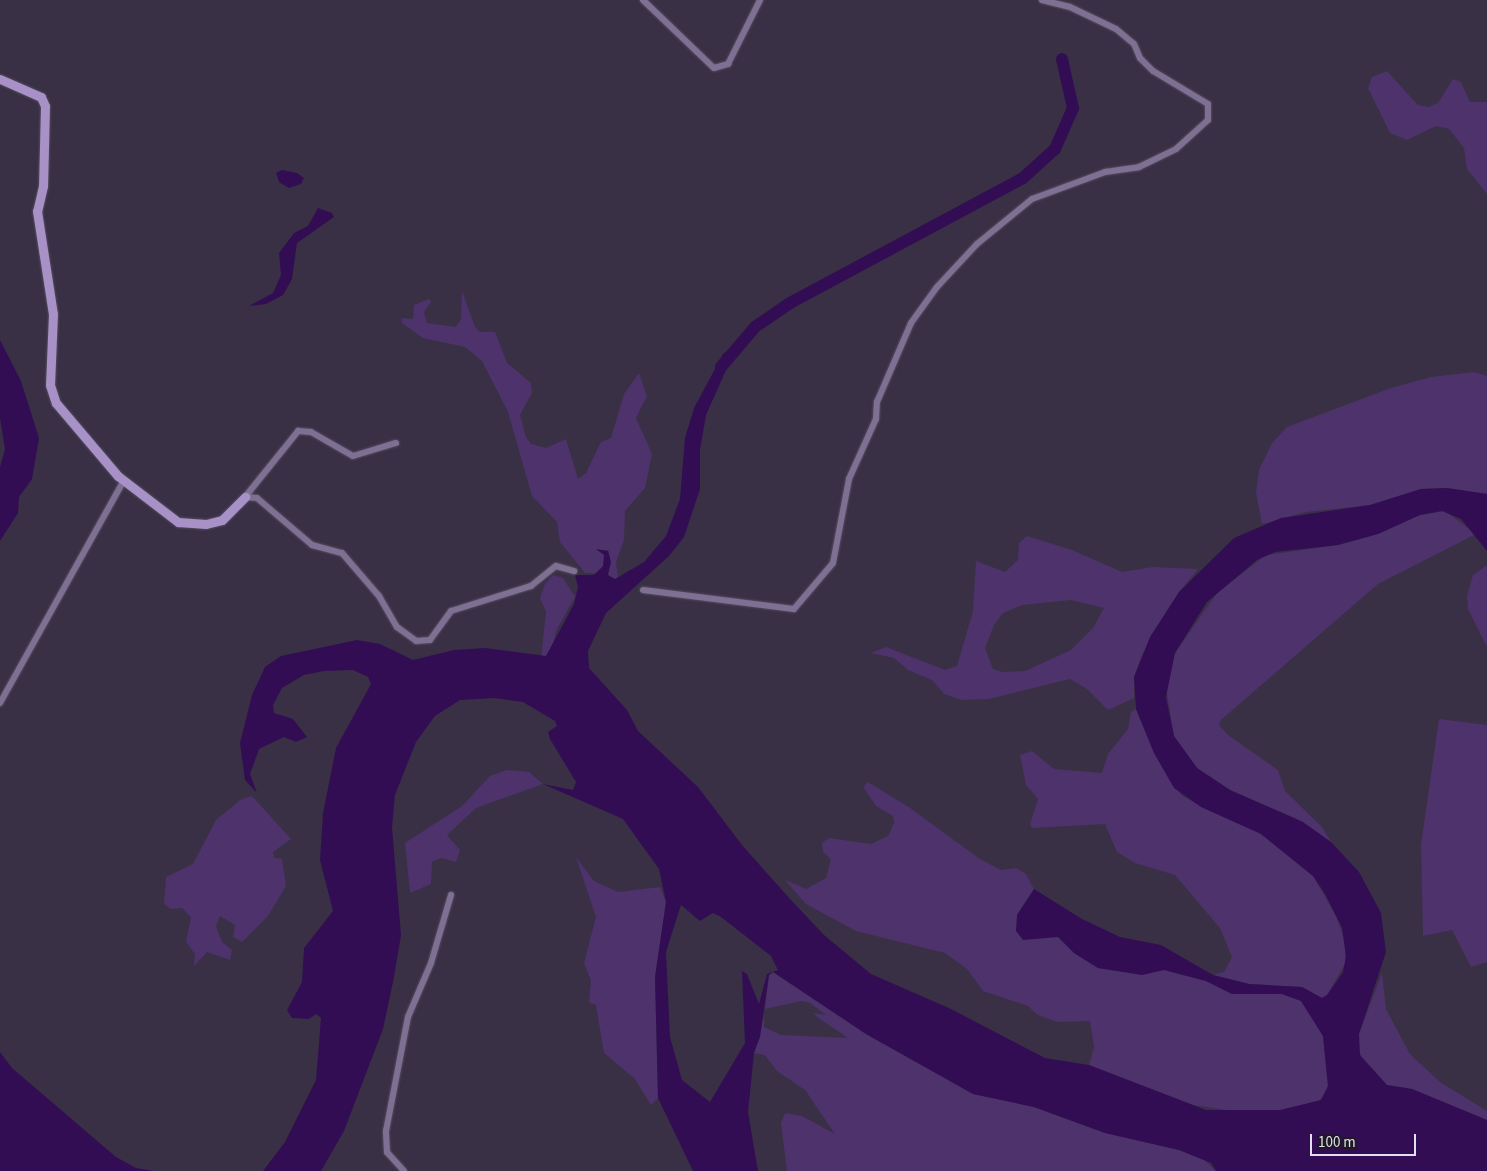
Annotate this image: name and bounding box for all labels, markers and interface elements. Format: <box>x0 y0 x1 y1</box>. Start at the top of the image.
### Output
scale bar <box>1312 1124 1418 1156</box>
text: 100 m <box>1318 1132 1356 1153</box>

